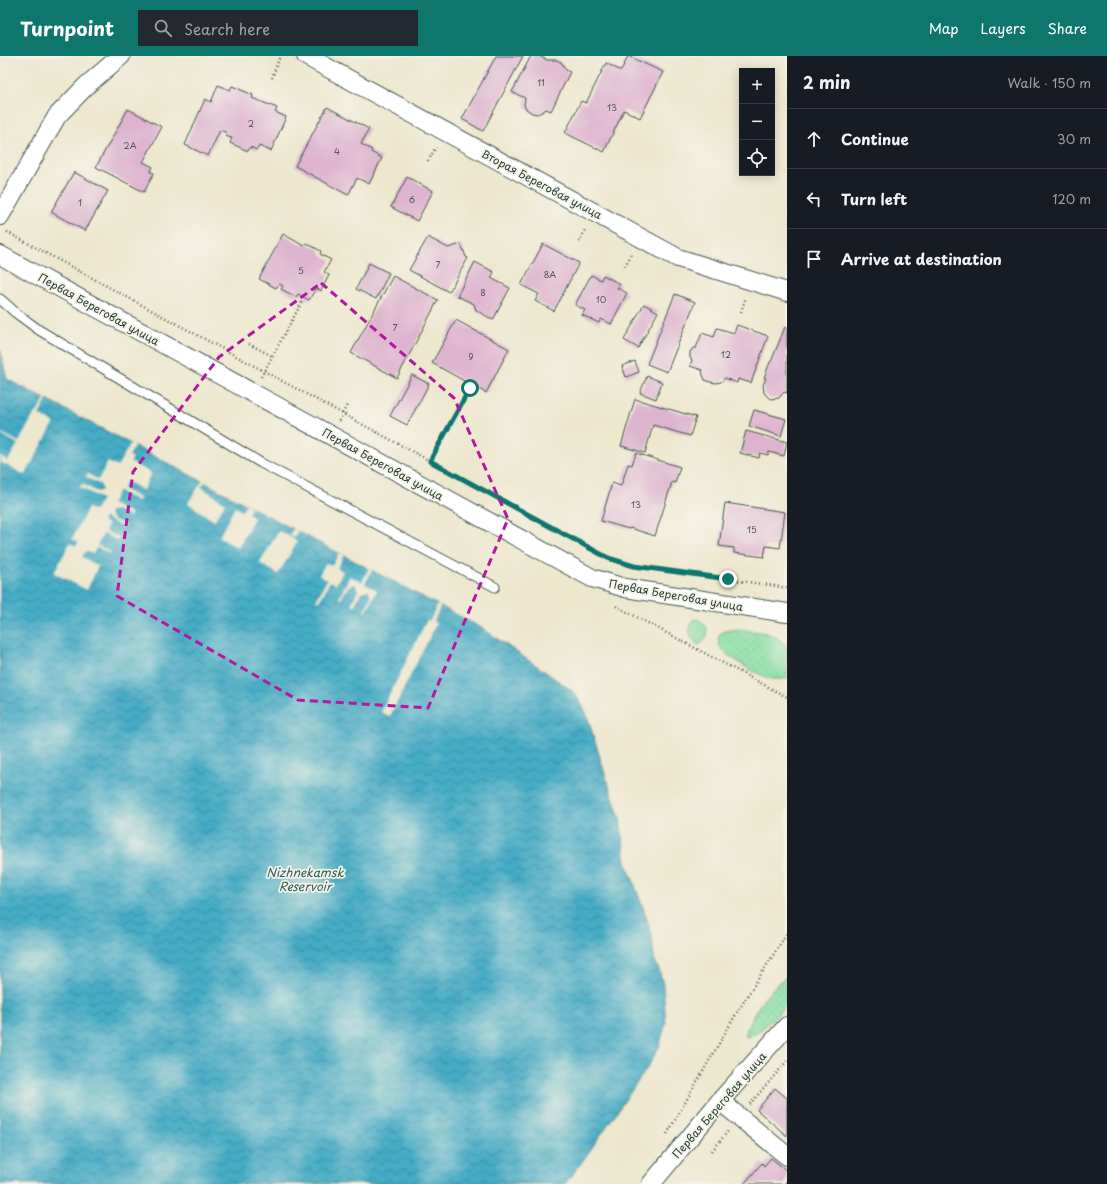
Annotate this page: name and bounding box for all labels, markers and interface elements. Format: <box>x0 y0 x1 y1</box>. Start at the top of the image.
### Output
search box <box>138 10 418 46</box>
text: Turnpoint <box>20 14 114 42</box>
icon: search <box>152 17 174 39</box>
text: Search here <box>184 17 270 40</box>
text: Map <box>929 18 959 39</box>
text: Layers <box>981 18 1026 39</box>
text: Share <box>1048 18 1087 39</box>
map controls <box>739 68 775 176</box>
button: + <box>739 68 775 104</box>
text: 2 min <box>803 69 850 95</box>
text: Walk · 150 m <box>1007 73 1091 92</box>
house number: 11 <box>537 75 545 89</box>
house number: 13 <box>607 100 617 114</box>
button: − <box>739 104 775 140</box>
house number: 2 <box>248 116 254 130</box>
text: Continue <box>841 127 909 150</box>
icon: ahead <box>803 128 825 150</box>
text: 30 m <box>1057 129 1091 148</box>
house number: 2А <box>123 138 137 152</box>
button: locate <box>739 140 775 176</box>
house number: 4 <box>334 144 340 158</box>
street label: Вторая Береговая улица <box>479 145 605 223</box>
text: Turn left <box>841 187 907 210</box>
icon: left <box>803 188 825 210</box>
text: 120 m <box>1052 189 1091 208</box>
house number: 6 <box>409 192 415 206</box>
house number: 1 <box>78 195 82 209</box>
text: Arrive at destination <box>841 247 1002 270</box>
icon: arrive <box>803 248 825 270</box>
house number: 7 <box>435 257 441 271</box>
house number: 5 <box>298 263 304 277</box>
house number: 8А <box>544 267 556 281</box>
street label: Первая Береговая улица <box>35 269 163 349</box>
house number: 8 <box>480 285 486 299</box>
house number: 10 <box>596 292 607 306</box>
house number: 7 <box>392 320 398 334</box>
house number: 12 <box>721 347 731 361</box>
house number: 9 <box>468 349 474 363</box>
route start <box>461 379 479 397</box>
street label: Первая Береговая улица <box>319 424 447 504</box>
house number: 13 <box>631 497 641 511</box>
house number: 15 <box>747 522 757 536</box>
route end <box>719 570 737 588</box>
street label: Первая Береговая улица <box>608 575 745 615</box>
water label: Nizhnekamsk Reservoir <box>266 863 344 895</box>
street label: Первая Береговая улица <box>668 1048 770 1162</box>

